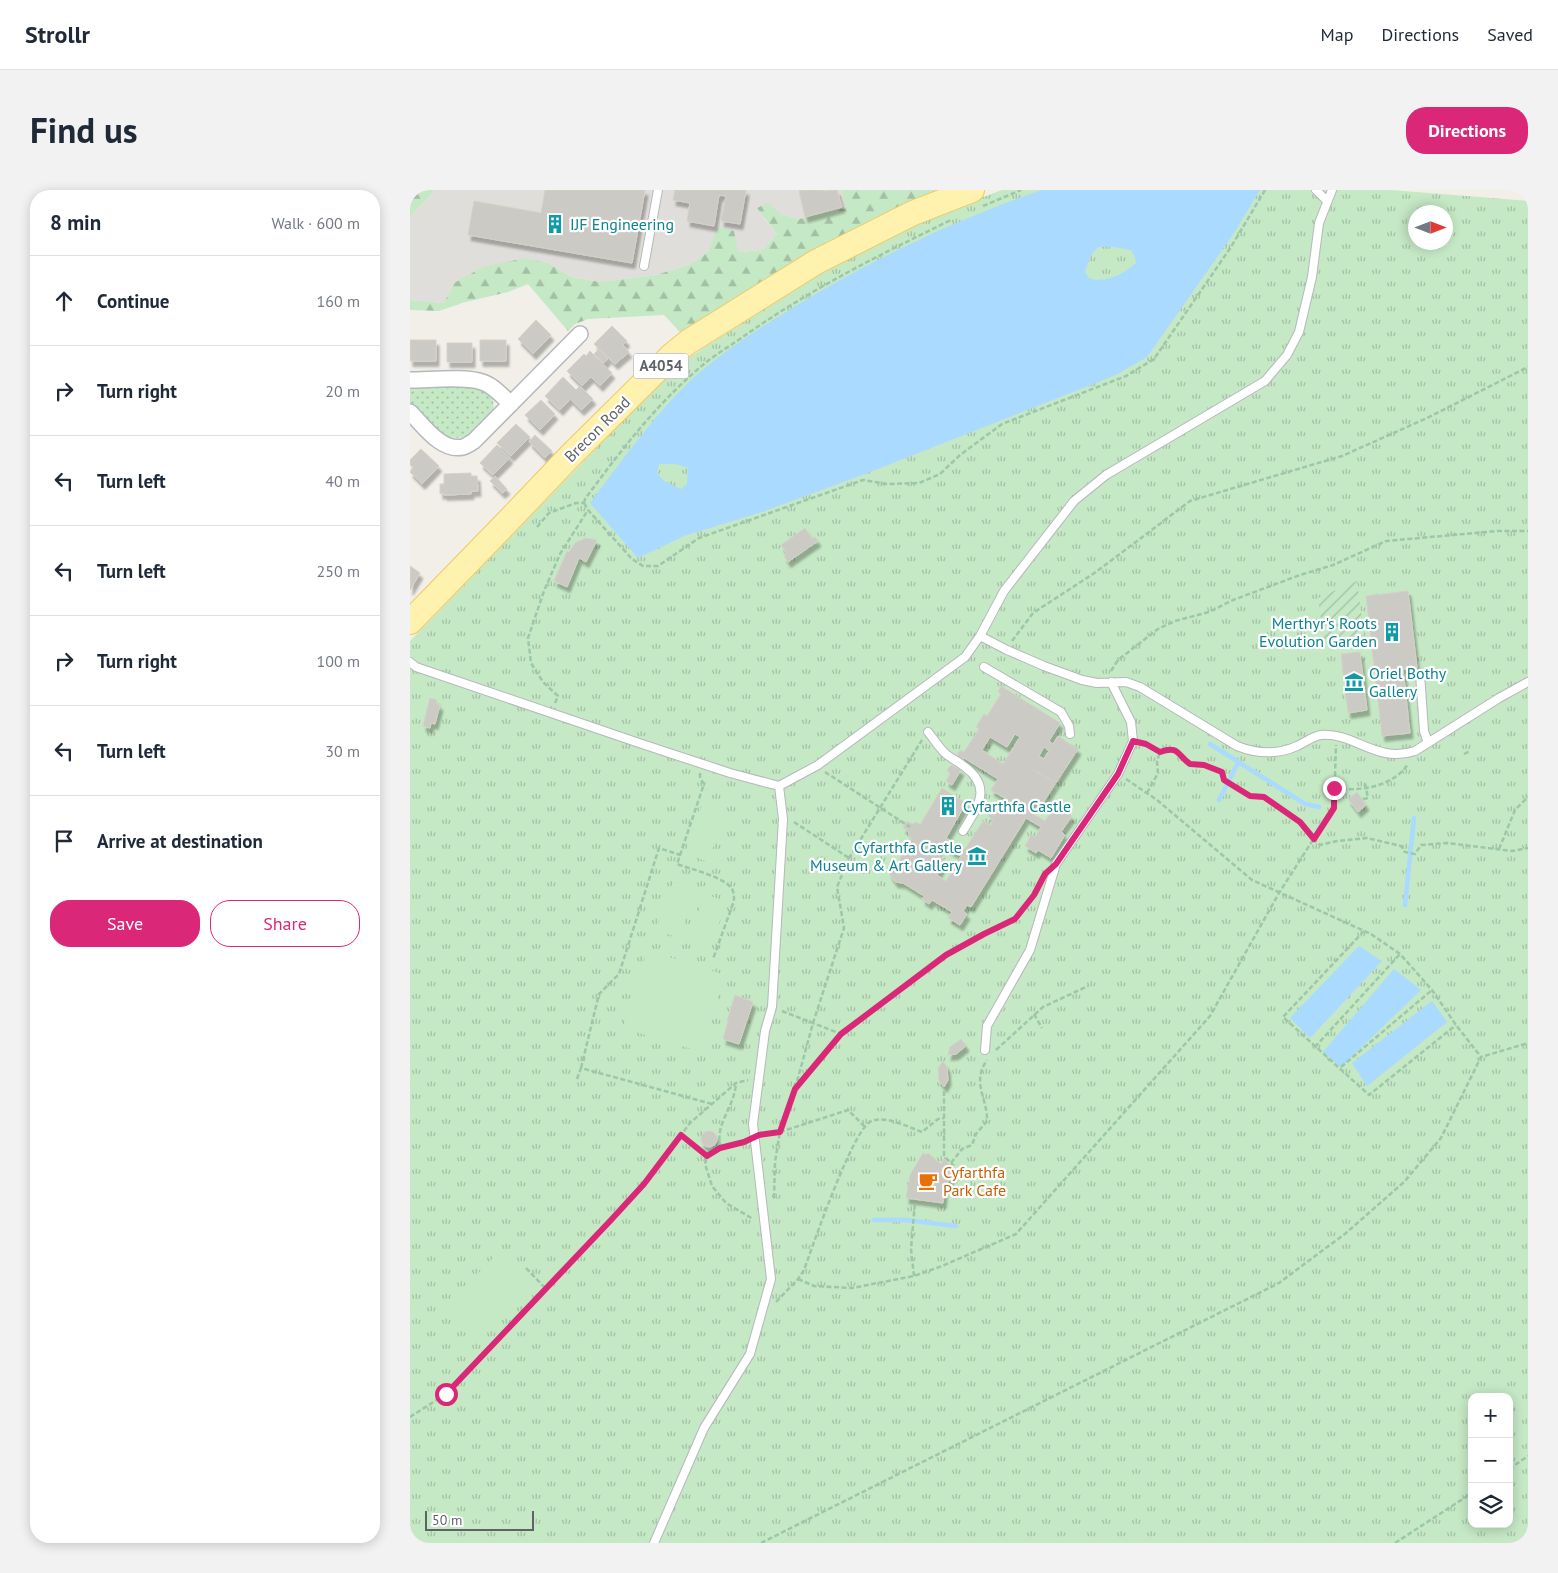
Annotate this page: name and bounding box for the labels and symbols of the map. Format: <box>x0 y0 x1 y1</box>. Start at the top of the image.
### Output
north arrow <box>1408 205 1453 250</box>
building icon: IJF Engineering <box>544 213 566 235</box>
place label: IJF Engineering <box>570 214 674 234</box>
road number: A4054 <box>634 354 688 378</box>
street label: Brecon Road <box>560 392 634 466</box>
place label: Merthyr's Roots Evolution Garden <box>1259 613 1377 651</box>
building icon: Merthyr's Roots Evolution Garden <box>1381 621 1403 643</box>
place label: Oriel Bothy Gallery <box>1369 663 1447 701</box>
museum icon: Oriel Bothy Gallery <box>1343 671 1365 693</box>
route end <box>1323 777 1346 800</box>
building icon: Cyfarthfa Castle <box>937 795 959 817</box>
place label: Cyfarthfa Castle <box>963 796 1071 816</box>
place label: Cyfarthfa Castle Museum & Art Gallery <box>810 837 963 875</box>
museum icon: Cyfarthfa Castle Museum & Art Gallery <box>966 845 988 867</box>
place label: Cyfarthfa Park Cafe <box>943 1162 1006 1200</box>
cafe icon: Cyfarthfa Park Cafe <box>917 1170 939 1192</box>
route start <box>435 1383 458 1406</box>
scale bar <box>425 1508 534 1531</box>

